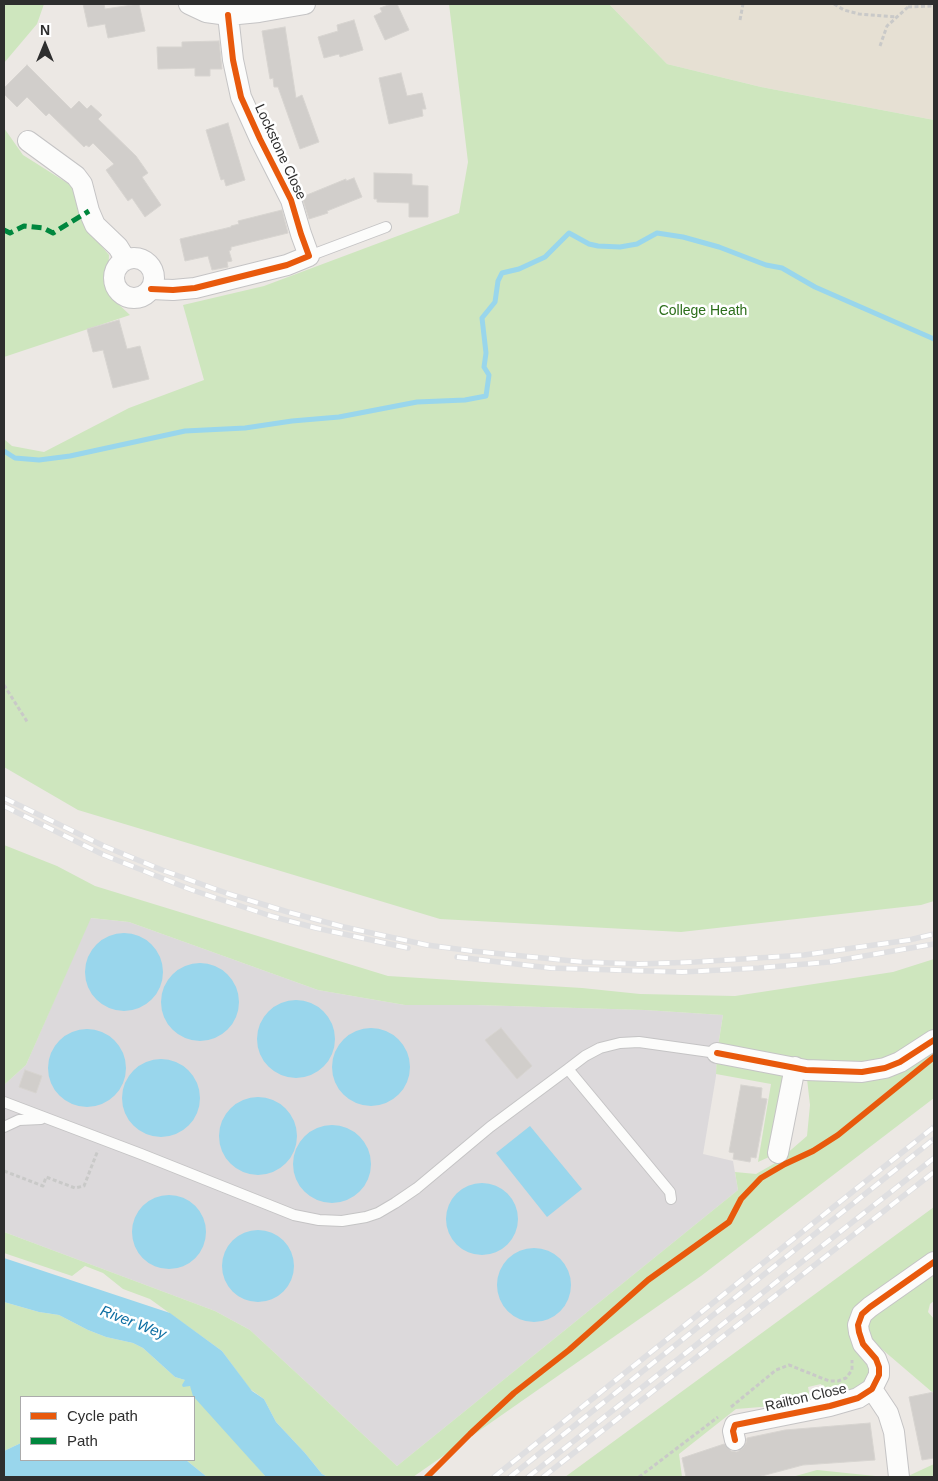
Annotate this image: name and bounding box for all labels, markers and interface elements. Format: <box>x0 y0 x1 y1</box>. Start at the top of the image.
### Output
north arrow <box>20 20 70 70</box>
text: N <box>40 22 50 38</box>
street label: Lockstone Close <box>251 102 309 202</box>
park label: College Heath <box>659 303 747 319</box>
water label: River Wey <box>98 1302 168 1344</box>
street label: Railton Close <box>764 1380 848 1416</box>
legend <box>20 1396 195 1461</box>
text: Cycle path <box>67 1407 138 1424</box>
text: Path <box>67 1432 98 1449</box>

